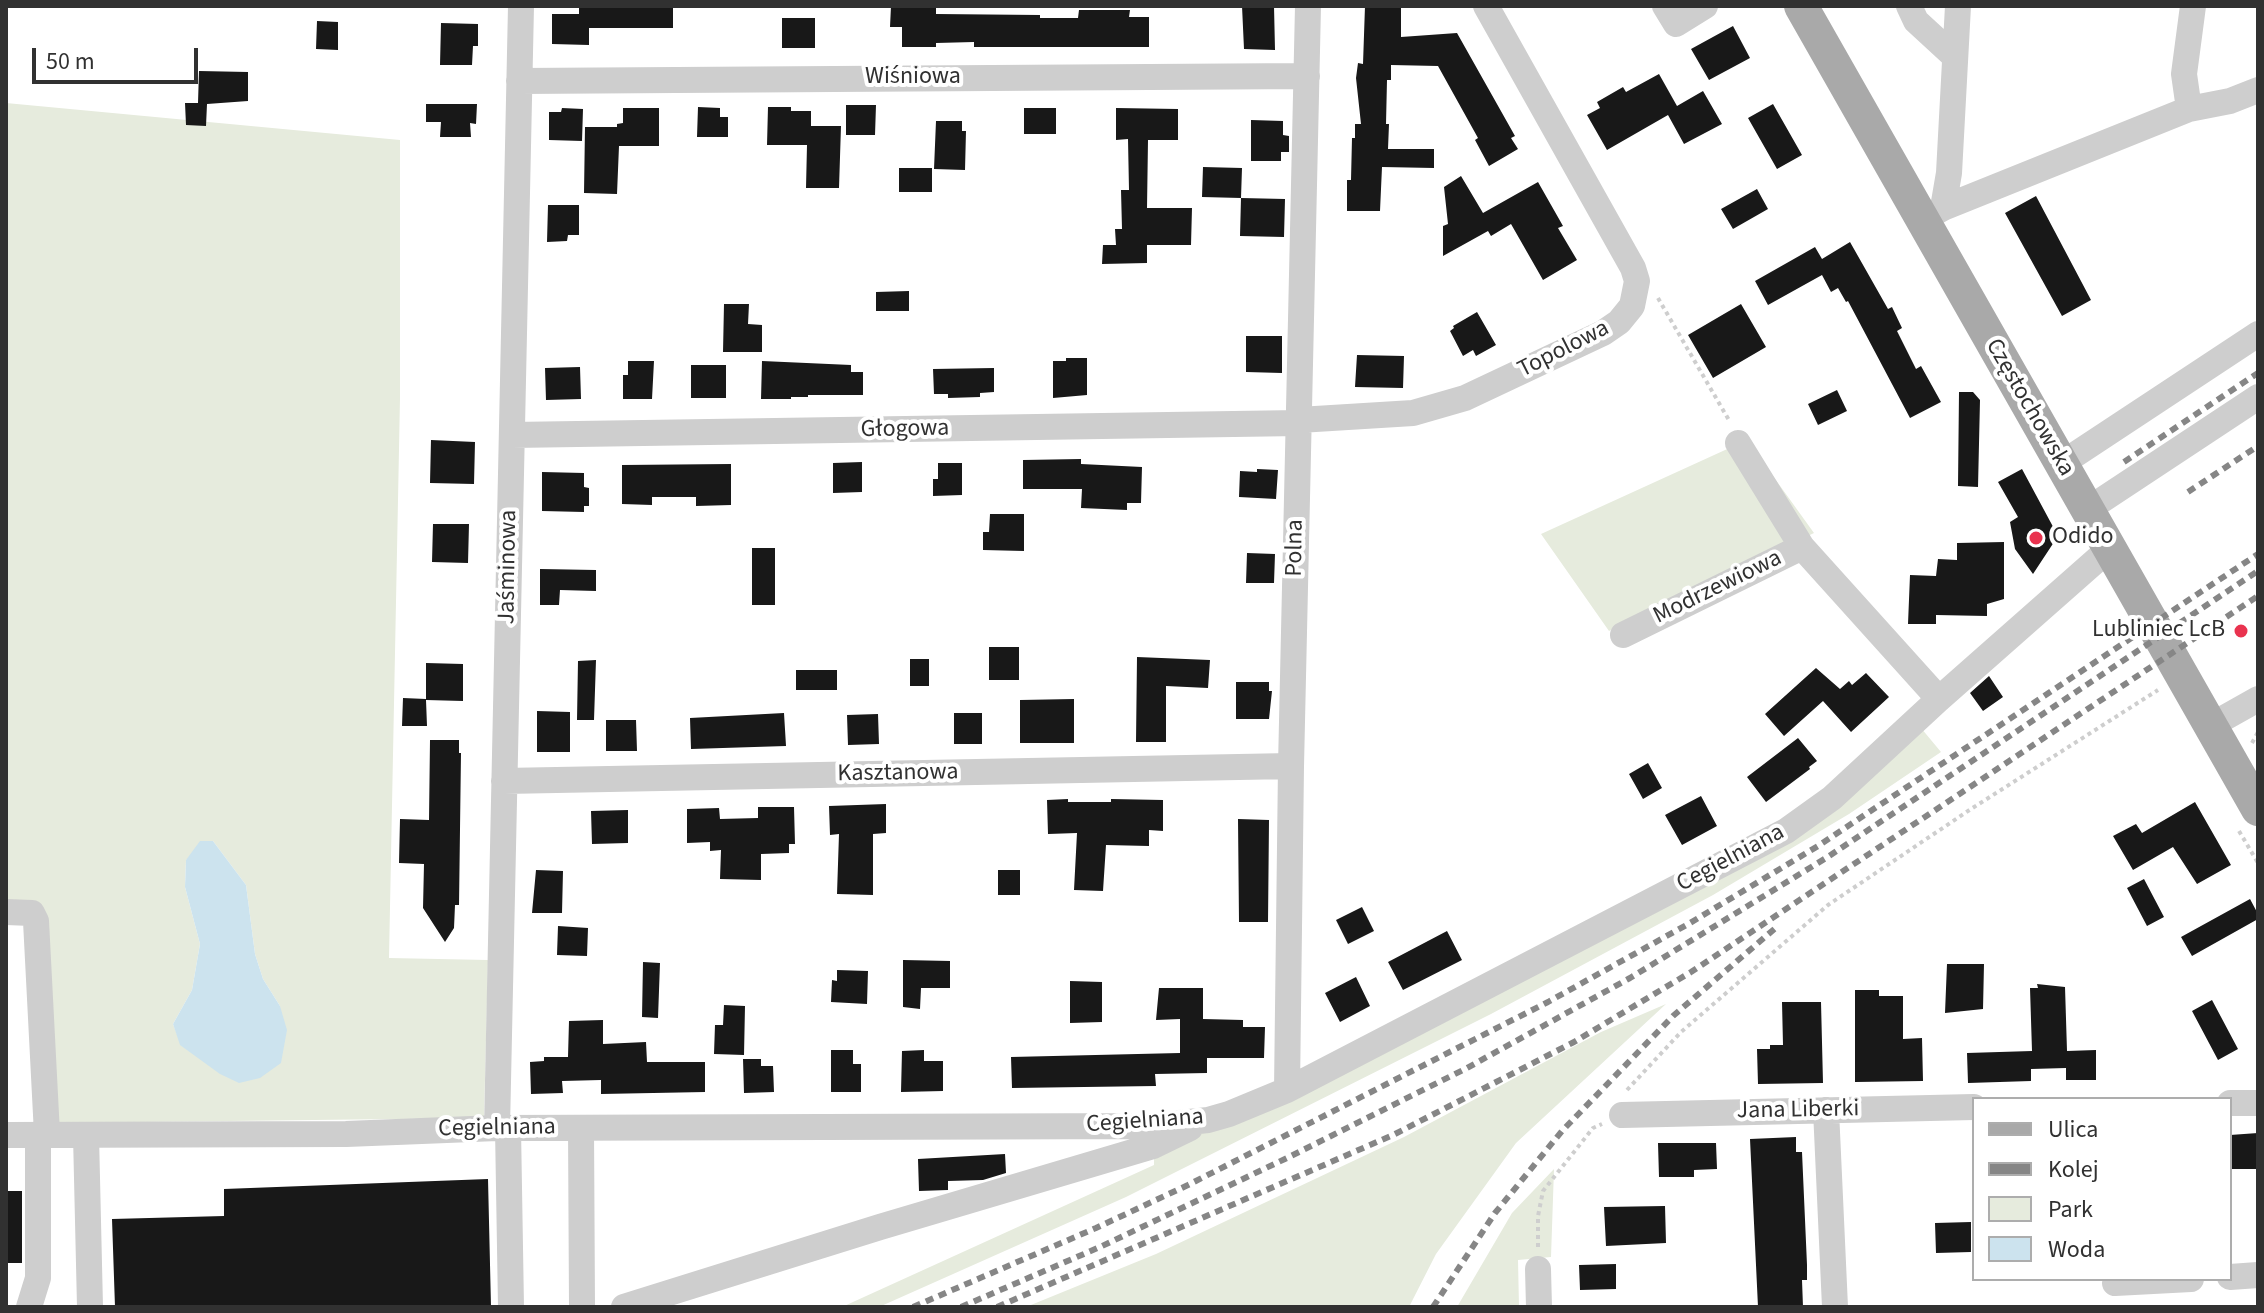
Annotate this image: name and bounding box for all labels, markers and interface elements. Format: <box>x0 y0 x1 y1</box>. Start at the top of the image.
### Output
scale bar <box>36 32 202 82</box>
text: 50 m <box>46 44 95 79</box>
street label: Wiśniowa <box>865 64 961 92</box>
street label: Topolowa <box>1513 315 1615 385</box>
street label: Częstochowska <box>1978 334 2080 482</box>
street label: Głogowa <box>860 415 950 445</box>
street label: Jaśminowa <box>494 509 524 625</box>
street label: Polna <box>1281 519 1311 577</box>
place label: Odido <box>2052 524 2113 552</box>
marker: Odido <box>2027 529 2045 547</box>
street label: Modrzewiowa <box>1649 545 1787 631</box>
place label: Lubliniec LcB <box>2092 617 2225 645</box>
marker: Lubliniec LcB <box>2232 622 2250 640</box>
street label: Kasztanowa <box>837 759 959 789</box>
street label: Cegielniana <box>1672 819 1790 899</box>
street label: Jana Liberki <box>1737 1096 1859 1126</box>
legend <box>1972 1097 2232 1281</box>
street label: Cegielniana <box>1085 1104 1205 1140</box>
text: Ulica <box>2048 1112 2098 1147</box>
street label: Cegielniana <box>438 1114 556 1144</box>
text: Kolej <box>2048 1152 2099 1187</box>
text: Park <box>2048 1192 2093 1227</box>
text: Woda <box>2048 1232 2105 1267</box>

